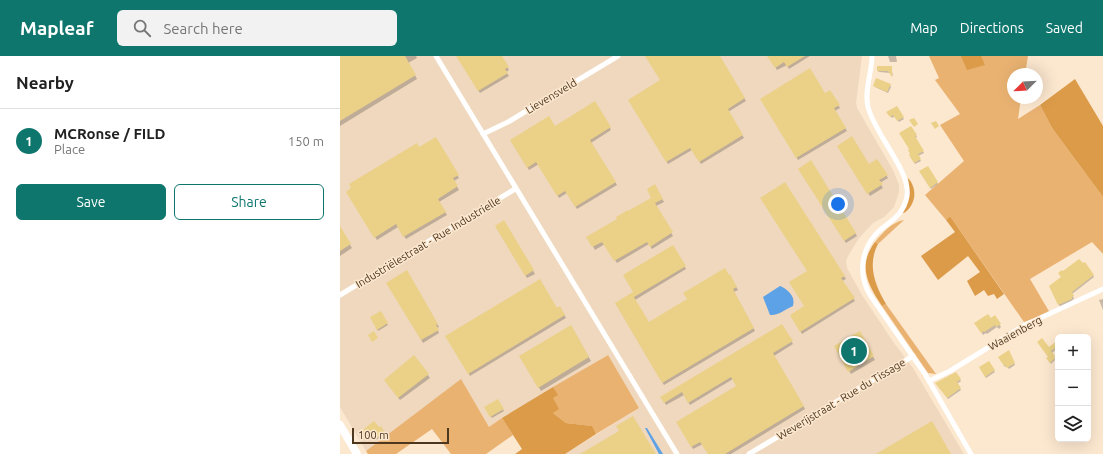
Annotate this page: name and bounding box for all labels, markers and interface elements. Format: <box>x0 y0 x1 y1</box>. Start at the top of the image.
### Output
search box <box>117 10 397 46</box>
text: Mapleaf <box>20 17 93 39</box>
icon: search <box>131 17 153 39</box>
text: Search here <box>163 20 243 37</box>
text: Map <box>910 20 938 36</box>
text: Directions <box>960 20 1024 36</box>
text: Saved <box>1046 20 1083 36</box>
north arrow <box>1007 68 1043 104</box>
text: Nearby <box>16 73 74 92</box>
street label: Lievensveld <box>523 76 579 116</box>
text: MCRonse / FILD <box>54 125 166 142</box>
text: 1 <box>25 134 33 148</box>
text: 150 m <box>288 134 324 148</box>
text: Place <box>54 142 85 156</box>
button: Save <box>16 184 166 220</box>
button: Share <box>174 184 324 220</box>
street label: Industriëlestraat - Rue Industrielle <box>353 194 503 290</box>
your location <box>828 194 848 214</box>
street label: Waaienberg <box>986 313 1044 353</box>
map controls <box>1055 334 1091 442</box>
button: + <box>1055 334 1091 370</box>
pin: 1 <box>841 336 867 366</box>
street label: Weverijstraat - Rue du Tissage <box>775 356 907 442</box>
button: − <box>1055 370 1091 406</box>
button: layers <box>1055 406 1091 442</box>
scale bar <box>352 426 449 445</box>
text: 100 m <box>358 429 389 441</box>

